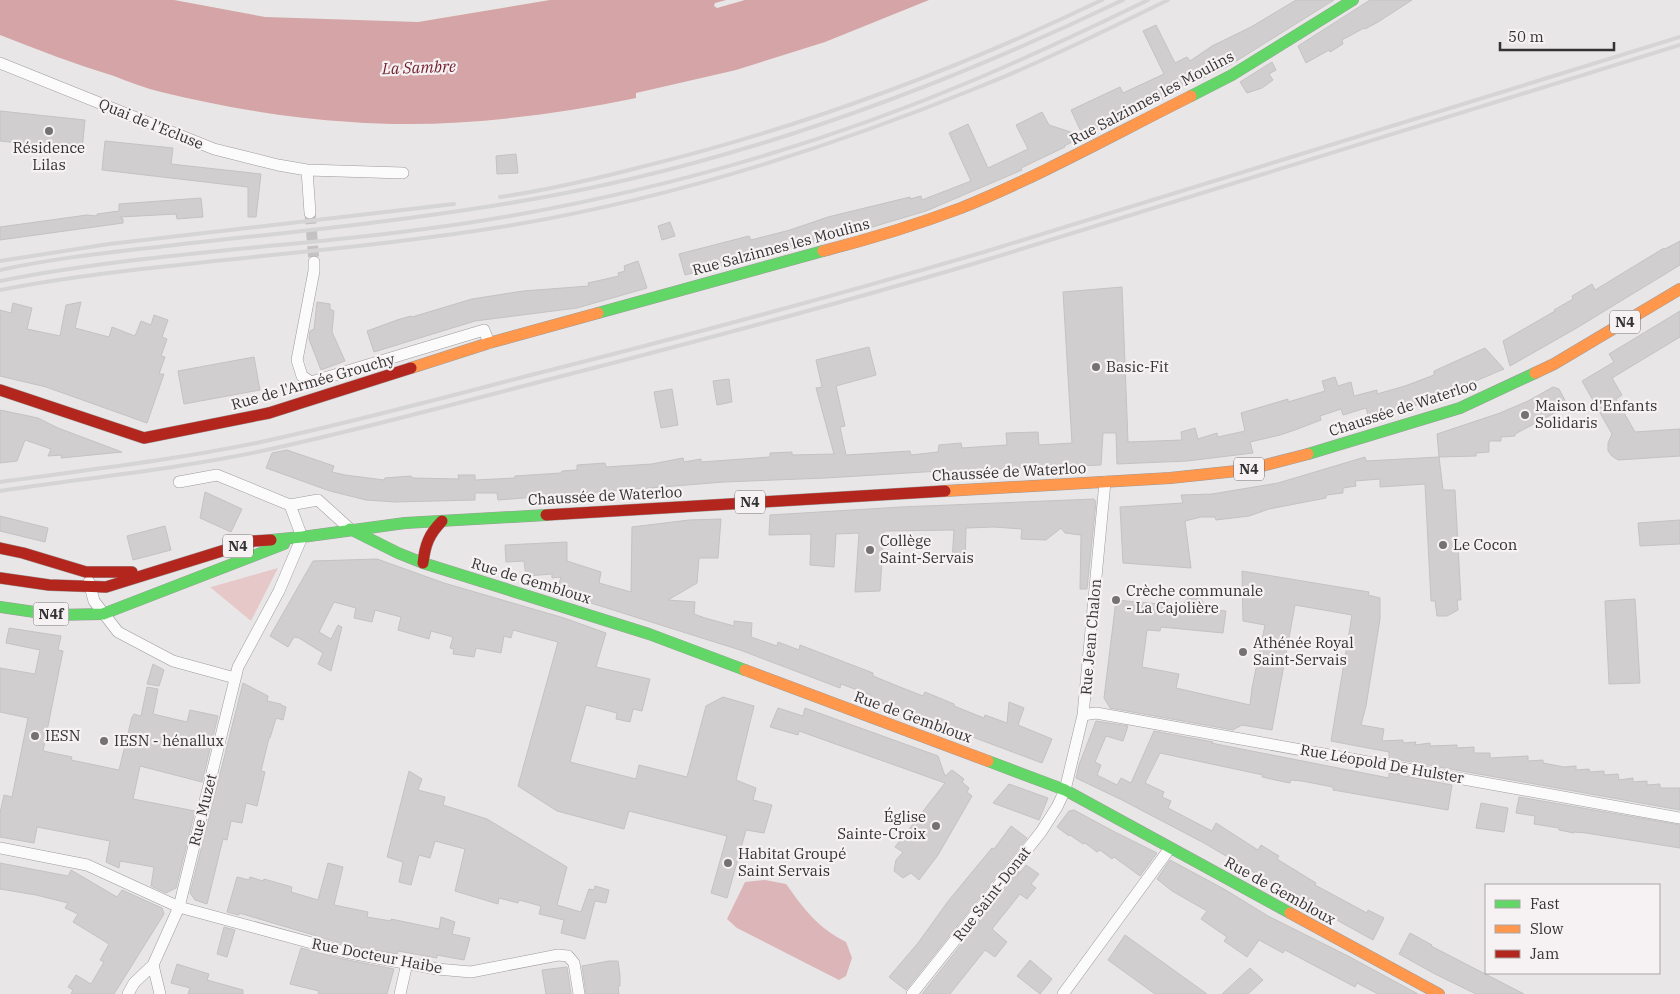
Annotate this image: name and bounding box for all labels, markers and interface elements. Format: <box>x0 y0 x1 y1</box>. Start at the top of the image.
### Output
scale bar <box>1500 20 1614 52</box>
text: 50 m <box>1508 27 1544 46</box>
street label: Rue Salzinnes les Moulins <box>1067 46 1237 149</box>
water label: La Sambre <box>381 56 456 78</box>
street label: Quai de l'Ecluse <box>96 94 206 153</box>
marker: Résidence Lilas <box>43 125 55 137</box>
place label: Résidence Lilas <box>13 138 85 174</box>
street label: Rue Salzinnes les Moulins <box>690 214 872 279</box>
road number: N4 <box>1610 311 1640 334</box>
street label: Rue de l'Armée Grouchy <box>229 349 397 414</box>
place label: Basic-Fit <box>1106 357 1169 376</box>
marker: Basic-Fit <box>1090 361 1102 373</box>
street label: Chaussée de Waterloo <box>1326 375 1479 440</box>
place label: Maison d'Enfants Solidaris <box>1535 396 1657 432</box>
marker: Maison d'Enfants Solidaris <box>1519 409 1531 421</box>
street label: Chaussée de Waterloo <box>931 458 1087 485</box>
road number: N4 <box>1234 458 1264 480</box>
street label: Chaussée de Waterloo <box>527 482 683 509</box>
road number: N4 <box>735 491 765 514</box>
place label: Collège Saint-Servais <box>880 531 974 567</box>
road number: N4 <box>223 534 253 558</box>
place label: Le Cocon <box>1453 535 1518 554</box>
marker: Le Cocon <box>1437 539 1449 551</box>
marker: Collège Saint-Servais <box>864 544 876 556</box>
street label: Rue de Gembloux <box>469 553 593 608</box>
street label: Rue Jean Chalon <box>1076 578 1105 696</box>
place label: Crèche communale - La Cajolière <box>1126 581 1263 617</box>
marker: Crèche communale - La Cajolière <box>1110 594 1122 606</box>
road number: N4f <box>34 602 68 626</box>
place label: Athénée Royal Saint-Servais <box>1253 633 1354 669</box>
marker: Athénée Royal Saint-Servais <box>1237 646 1249 658</box>
street label: Rue de Gembloux <box>852 686 975 747</box>
place label: IESN <box>45 726 80 745</box>
marker: IESN <box>29 730 41 742</box>
place label: IESN - hénallux <box>114 731 224 750</box>
marker: IESN - hénallux <box>98 735 110 747</box>
street label: Rue Léopold De Hulster <box>1299 740 1466 787</box>
street label: Rue Muzet <box>184 772 221 848</box>
place label: Église Sainte-Croix <box>837 807 926 843</box>
marker: Église Sainte-Croix <box>930 820 942 832</box>
street label: Rue Saint-Donat <box>949 843 1034 945</box>
place label: Habitat Groupé Saint Servais <box>738 844 846 880</box>
street label: Rue de Gembloux <box>1221 852 1339 929</box>
marker: Habitat Groupé Saint Servais <box>722 857 734 869</box>
legend <box>1485 884 1660 974</box>
text: Fast <box>1530 894 1560 913</box>
text: Slow <box>1530 919 1564 938</box>
street label: Rue Docteur Haibe <box>310 934 444 977</box>
text: Jam <box>1530 944 1559 963</box>

